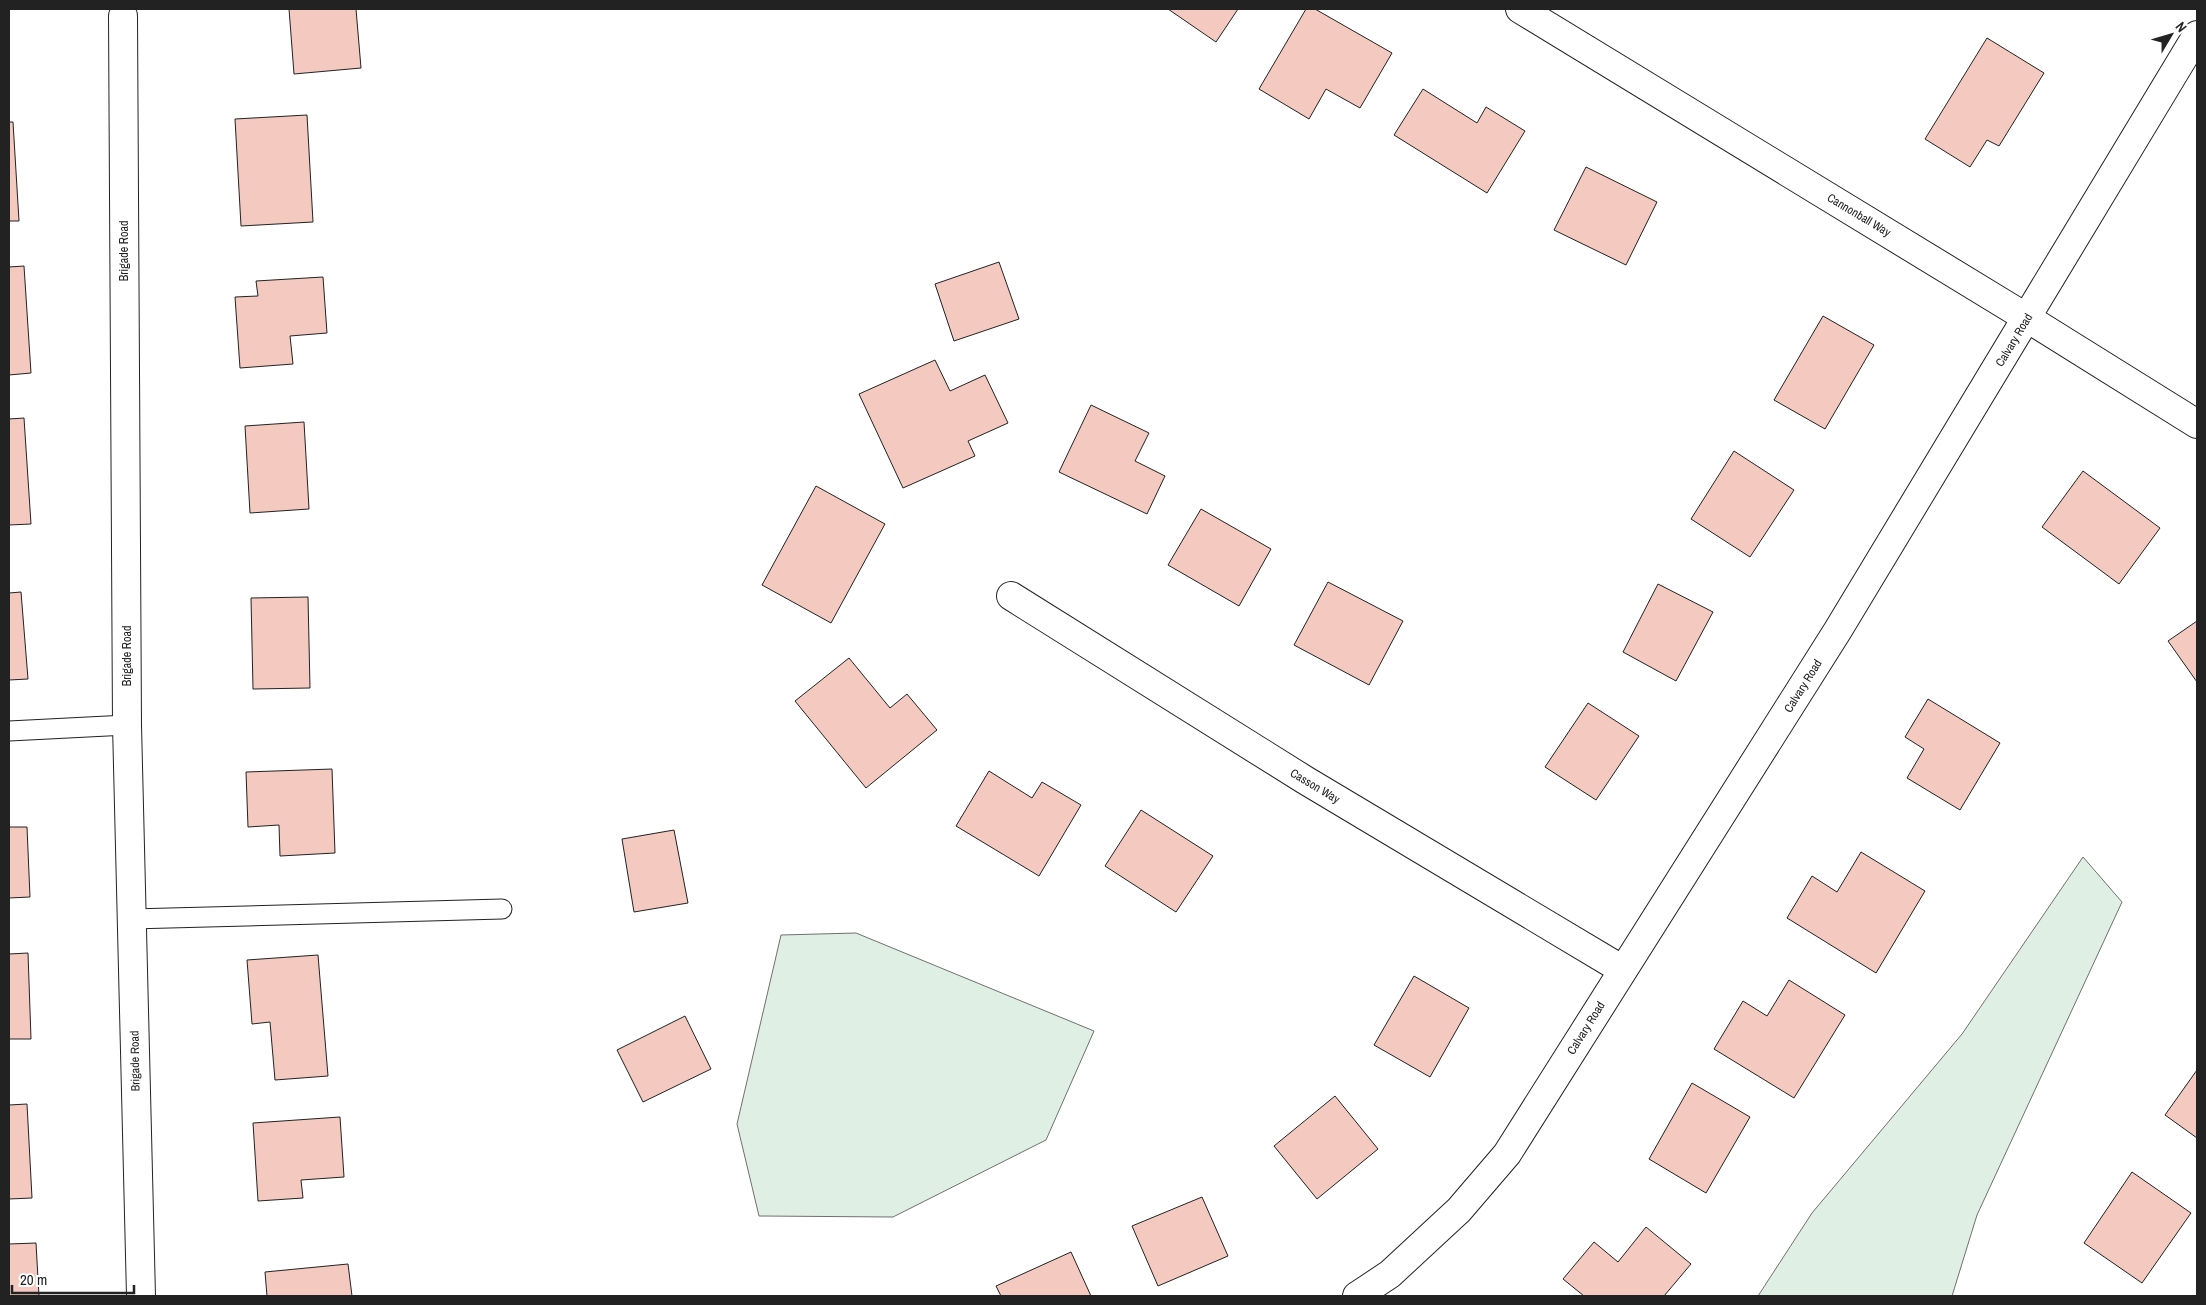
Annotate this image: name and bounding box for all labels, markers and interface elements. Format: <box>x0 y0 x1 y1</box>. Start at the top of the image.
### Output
north arrow <box>2146 10 2196 60</box>
text: N <box>2172 18 2191 36</box>
street label: Cannonball Way <box>1824 190 1894 240</box>
street label: Brigade Road <box>116 221 132 281</box>
street label: Calvary Road <box>1992 310 2036 370</box>
street label: Brigade Road <box>119 626 135 686</box>
street label: Calvary Road <box>1780 656 1826 716</box>
street label: Casson Way <box>1287 765 1343 807</box>
street label: Calvary Road <box>1563 998 1609 1058</box>
street label: Brigade Road <box>126 1030 144 1092</box>
scale bar <box>12 1262 135 1294</box>
text: 20 m <box>20 1269 47 1290</box>

